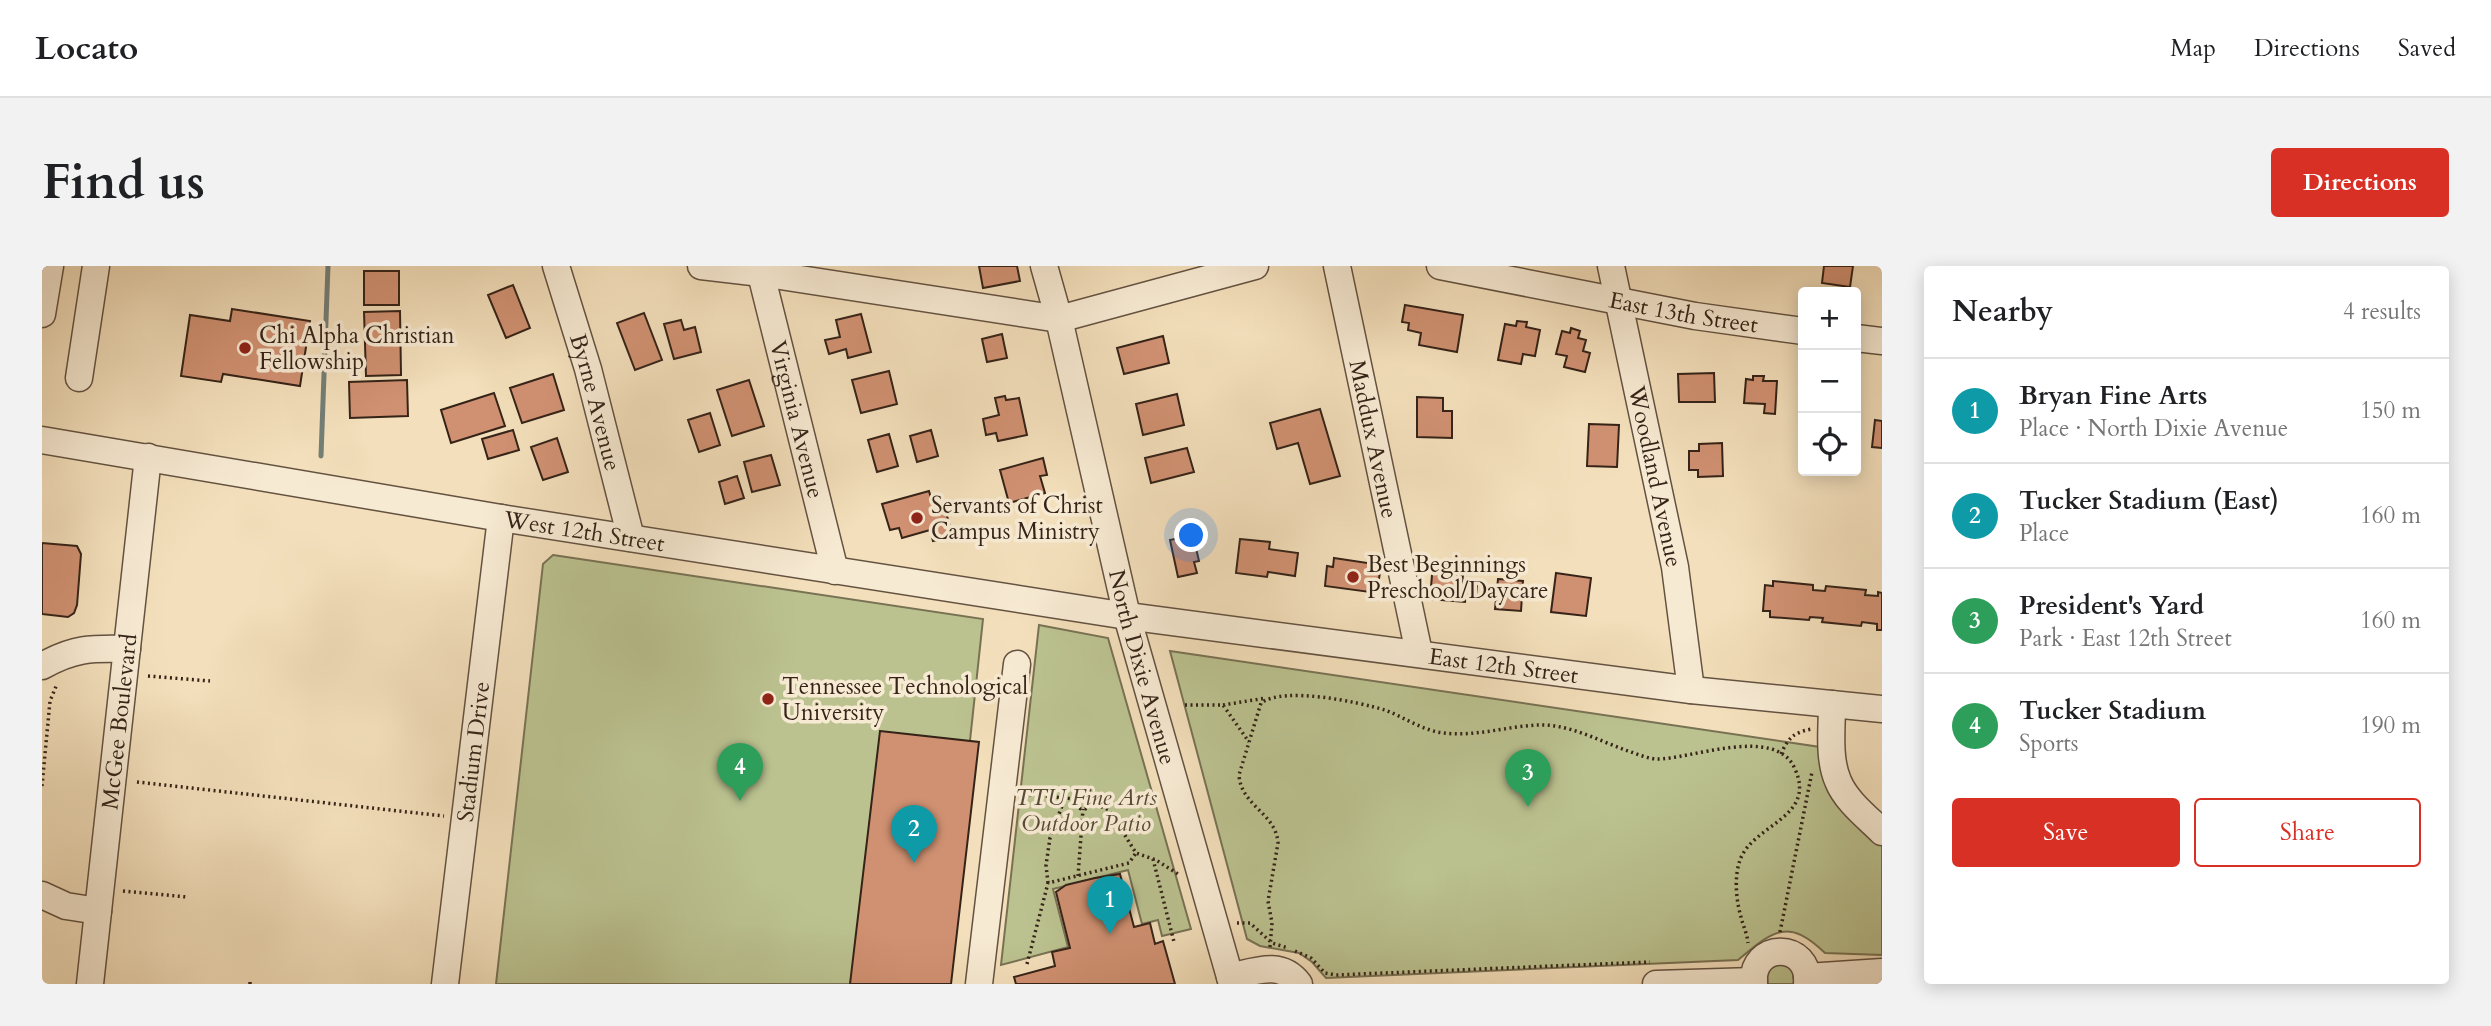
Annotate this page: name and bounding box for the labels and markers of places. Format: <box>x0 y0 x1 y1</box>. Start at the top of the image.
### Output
place label: Chi Alpha Christian Fellowship <box>259 320 455 377</box>
marker: Chi Alpha Christian Fellowship <box>237 340 253 356</box>
place label: Servants of Christ Campus Ministry <box>931 490 1103 547</box>
marker: Servants of Christ Campus Ministry <box>909 510 925 526</box>
place label: Best Beginnings Preschool/Daycare <box>1367 549 1548 606</box>
marker: Best Beginnings Preschool/Daycare <box>1345 569 1361 585</box>
place label: Tennessee Technological University <box>782 671 1028 728</box>
marker: Tennessee Technological University <box>760 691 776 707</box>
pin: 4 <box>717 743 763 801</box>
pin: 3 <box>1505 749 1551 807</box>
pin: 2 <box>891 805 937 863</box>
pin: 1 <box>1087 876 1133 934</box>

